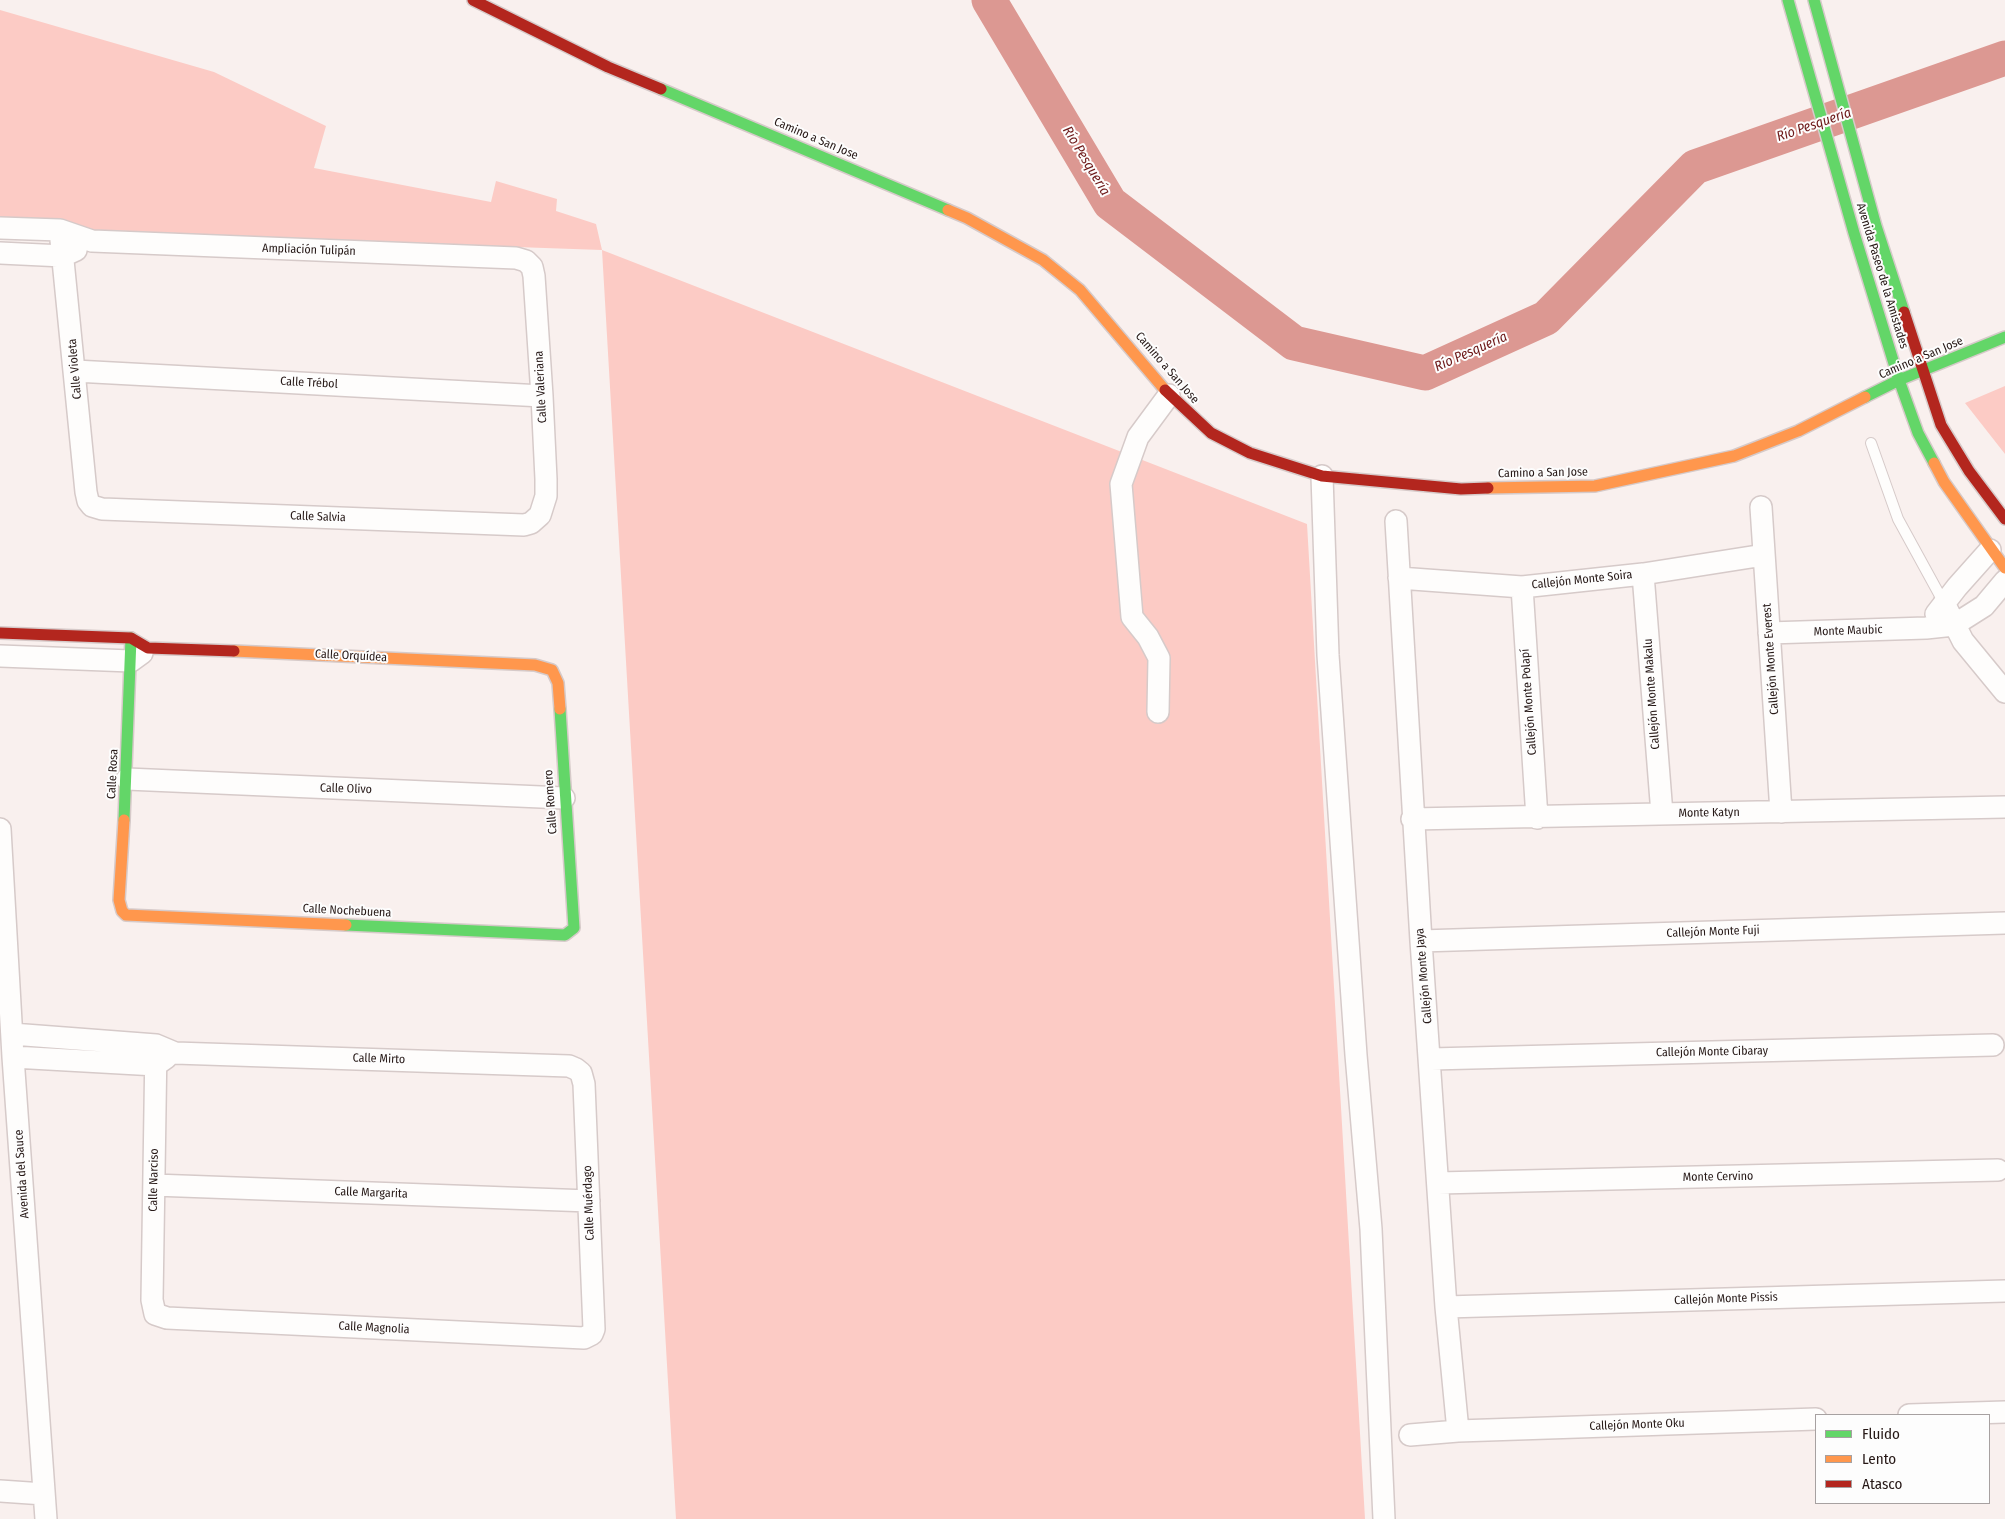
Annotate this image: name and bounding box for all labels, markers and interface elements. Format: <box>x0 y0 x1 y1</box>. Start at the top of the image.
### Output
water label: Río Pesquería <box>1774 104 1854 146</box>
street label: Camino a San Jose <box>772 115 860 163</box>
water label: Río Pesquería <box>1059 123 1113 199</box>
street label: Avenida Paseo de la Amistades <box>1853 201 1911 351</box>
street label: Ampliación Tulipán <box>262 241 356 259</box>
street label: Camino a San Jose <box>1132 329 1202 407</box>
water label: Río Pesquería <box>1432 329 1510 375</box>
street label: Camino a San Jose <box>1877 334 1965 382</box>
street label: Calle Violeta <box>65 338 85 400</box>
street label: Calle Valeriana <box>532 350 550 424</box>
street label: Calle Trébol <box>280 374 338 392</box>
street label: Camino a San Jose <box>1498 465 1588 481</box>
street label: Calle Salvia <box>290 509 346 525</box>
street label: Callejón Monte Soira <box>1531 568 1633 592</box>
street label: Callejón Monte Everest <box>1760 603 1782 715</box>
street label: Monte Maubic <box>1813 623 1883 639</box>
street label: Callejón Monte Makalu <box>1641 638 1663 750</box>
street label: Calle Orquídea <box>315 647 387 665</box>
street label: Callejón Monte Polapí <box>1518 648 1540 756</box>
street label: Calle Rosa <box>104 748 122 800</box>
street label: Calle Romero <box>542 769 560 835</box>
street label: Calle Olivo <box>320 781 372 797</box>
street label: Monte Katyn <box>1678 805 1740 821</box>
street label: Calle Nochebuena <box>302 901 392 921</box>
street label: Callejón Monte Fuji <box>1666 923 1760 941</box>
street label: Callejón Monte Jaya <box>1413 927 1435 1025</box>
street label: Callejón Monte Cibaray <box>1656 1044 1768 1060</box>
street label: Calle Mirto <box>352 1051 406 1067</box>
street label: Avenida del Sauce <box>12 1129 32 1219</box>
street label: Calle Narciso <box>146 1148 162 1212</box>
street label: Calle Muérdago <box>580 1165 598 1241</box>
street label: Monte Cervino <box>1683 1169 1753 1185</box>
street label: Calle Margarita <box>334 1185 408 1201</box>
street label: Callejón Monte Pissis <box>1674 1290 1778 1308</box>
street label: Calle Magnolia <box>338 1319 410 1337</box>
legend <box>1815 1414 1990 1504</box>
street label: Callejón Monte Oku <box>1589 1416 1685 1434</box>
text: Fluido <box>1862 1425 1900 1443</box>
text: Lento <box>1862 1450 1896 1468</box>
text: Atasco <box>1862 1475 1902 1493</box>

